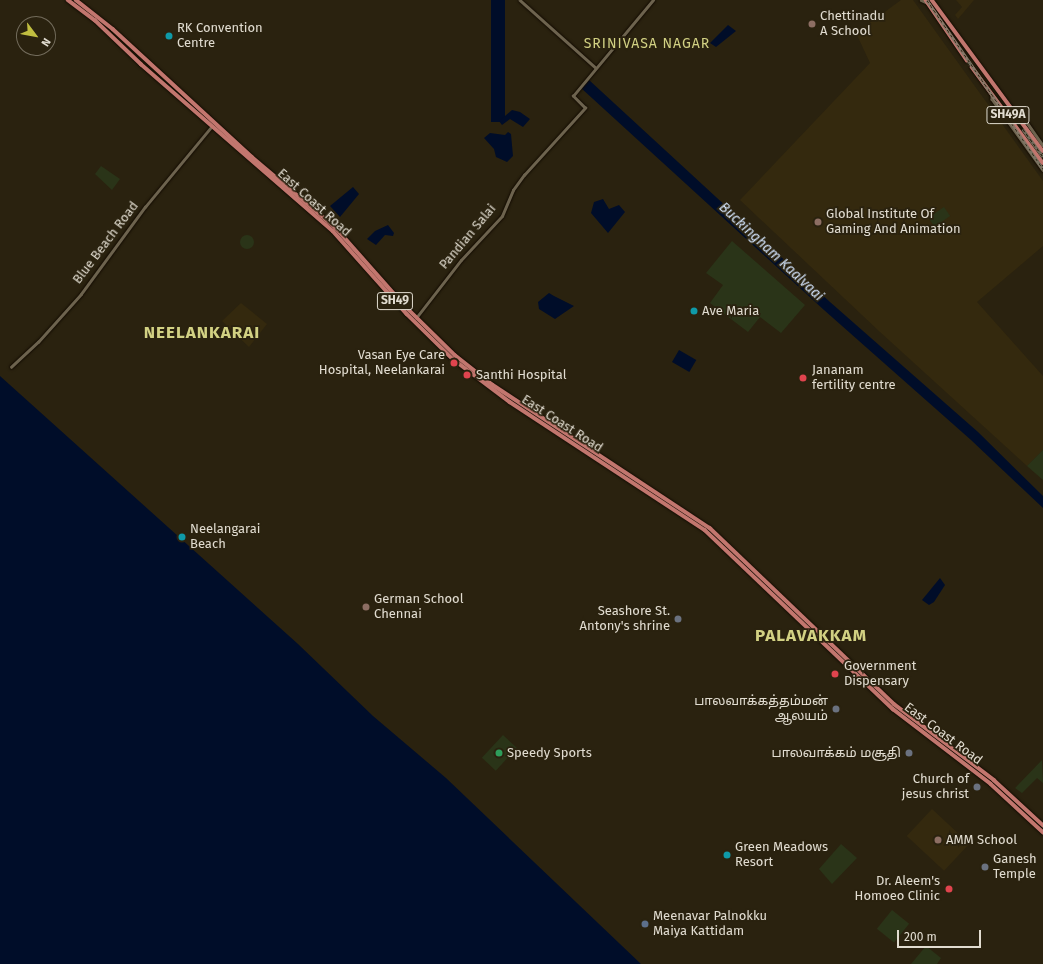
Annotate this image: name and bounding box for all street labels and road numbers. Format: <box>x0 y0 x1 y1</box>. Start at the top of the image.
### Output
road number: SH49A <box>986 105 1030 125</box>
street label: East Coast Road <box>274 166 354 240</box>
street label: Blue Beach Road <box>70 199 142 287</box>
street label: Pandian Salai <box>436 201 500 273</box>
road number: SH49 <box>376 291 414 311</box>
street label: East Coast Road <box>519 392 605 456</box>
street label: East Coast Road <box>901 700 985 768</box>

